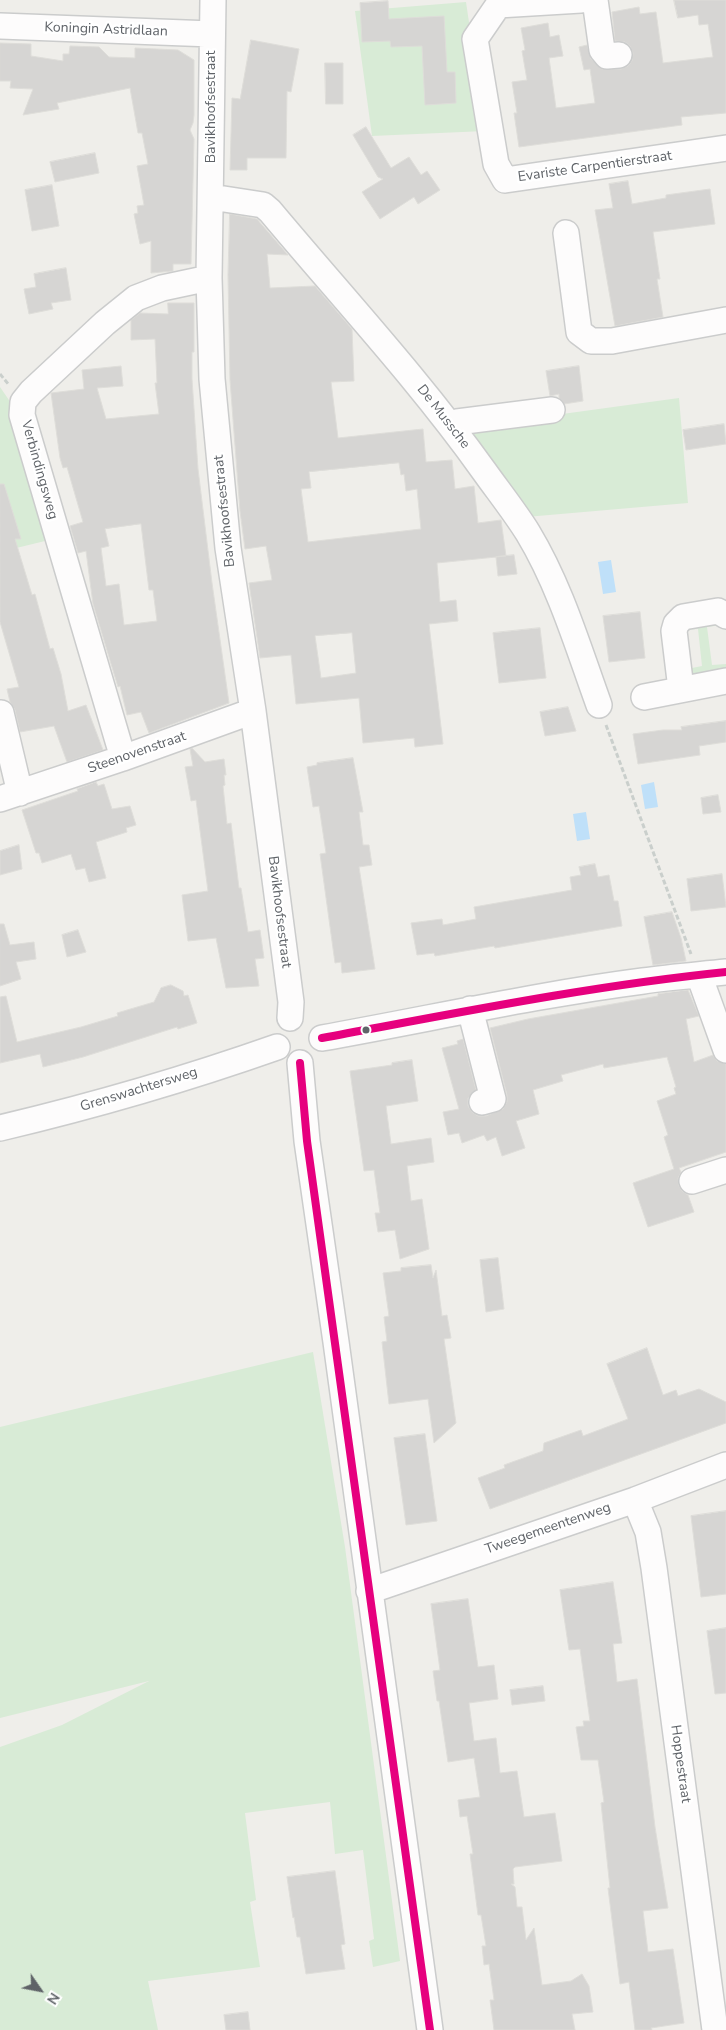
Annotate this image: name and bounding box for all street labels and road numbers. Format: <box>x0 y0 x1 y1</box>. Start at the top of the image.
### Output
street label: Koningin Astridlaan <box>44 19 168 41</box>
street label: Bavikhoofsestraat <box>204 51 220 163</box>
street label: Evariste Carpentierstraat <box>517 148 673 186</box>
street label: De Mussche <box>413 382 473 452</box>
street label: Verbindingsweg <box>17 419 61 521</box>
street label: Bavikhoofsestraat <box>211 454 239 568</box>
street label: Steenovenstraat <box>86 728 188 778</box>
street label: Bavikhoofsestraat <box>264 855 294 969</box>
street label: Grenswachtersweg <box>78 1064 200 1116</box>
street label: Tweegemeentenweg <box>483 1500 613 1558</box>
street label: Hoppestraat <box>666 1724 694 1804</box>

